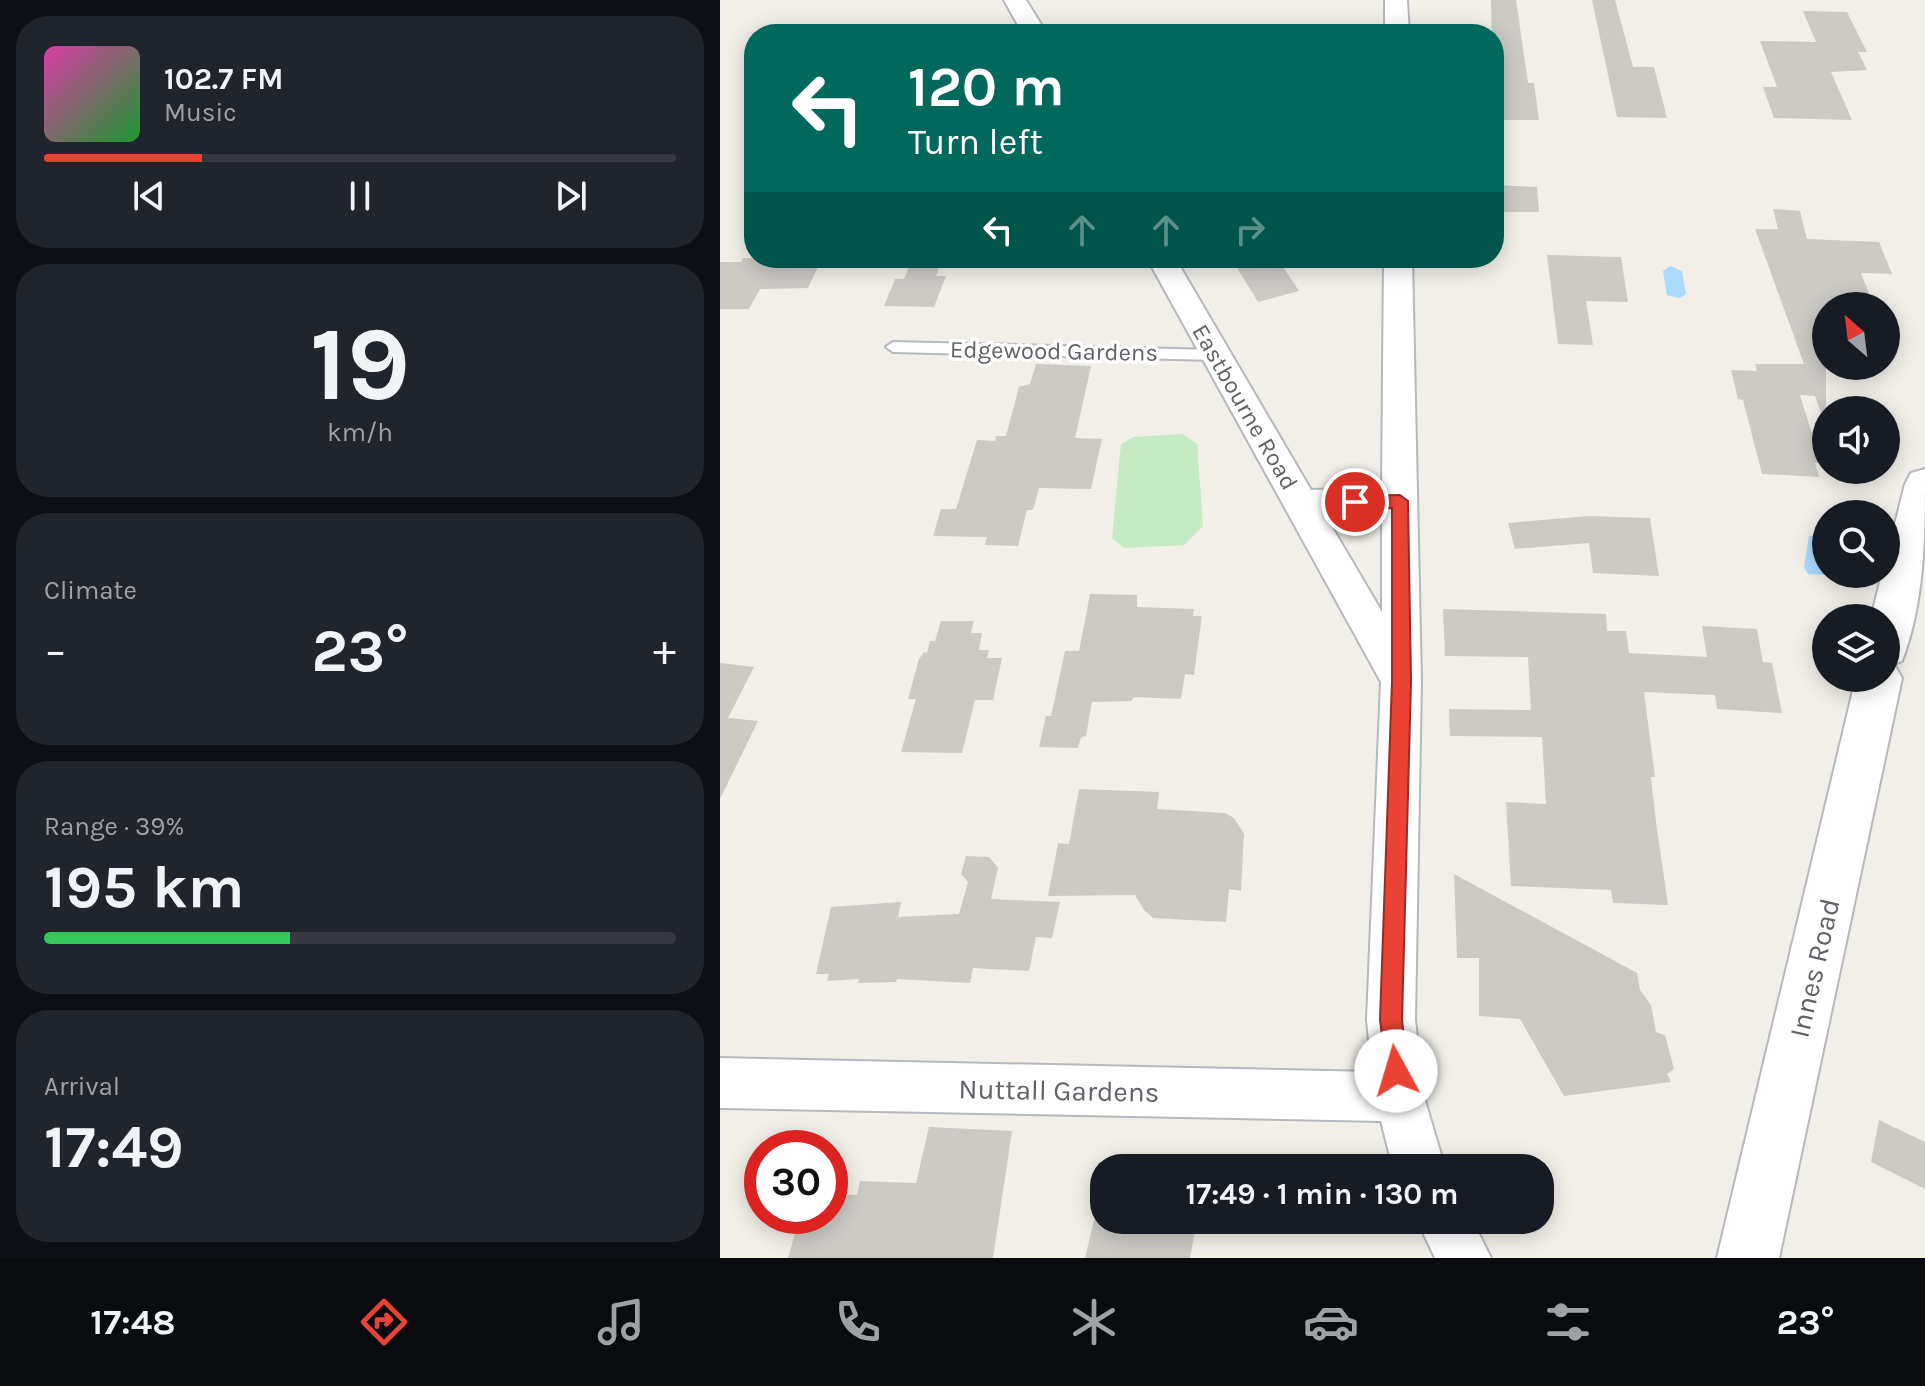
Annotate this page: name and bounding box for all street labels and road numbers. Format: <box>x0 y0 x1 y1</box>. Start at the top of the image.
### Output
street label: Eastbourne Road <box>1186 319 1304 495</box>
street label: Edgewood Gardens <box>950 335 1158 367</box>
street label: Innes Road <box>1782 895 1847 1041</box>
street label: Nuttall Gardens <box>958 1072 1160 1109</box>

